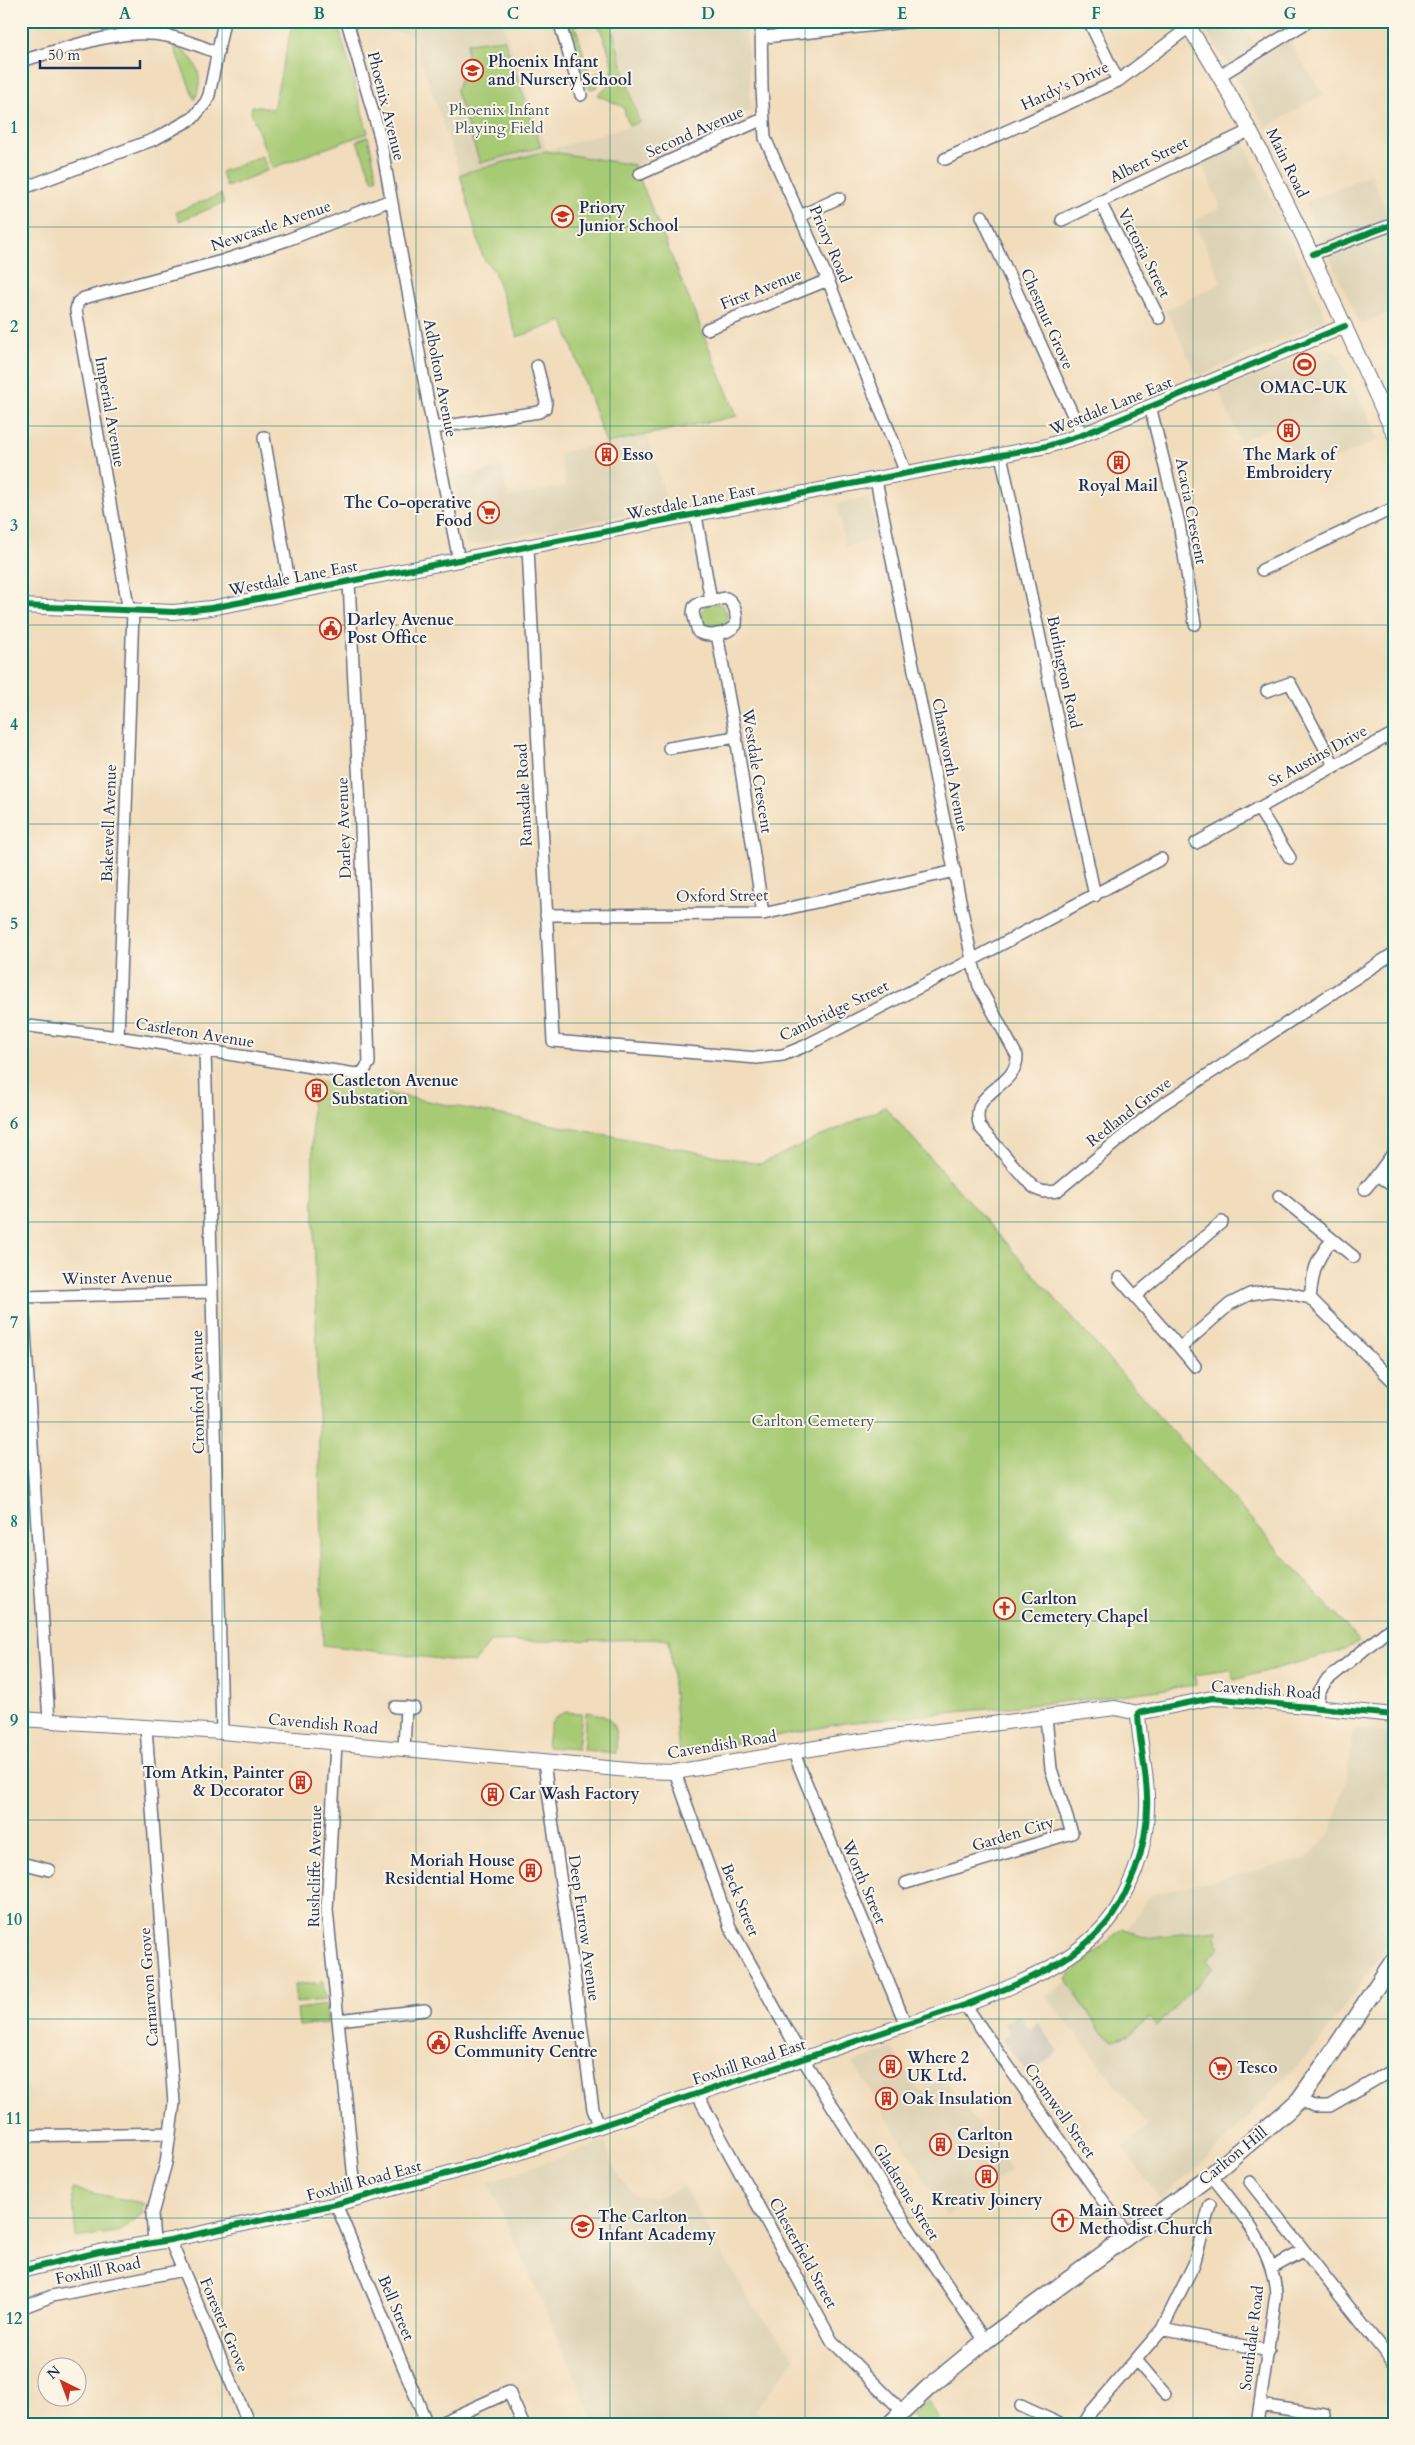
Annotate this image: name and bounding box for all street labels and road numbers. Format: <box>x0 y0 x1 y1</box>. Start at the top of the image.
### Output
street label: Phoenix Avenue <box>362 49 410 163</box>
street label: Hardy's Drive <box>1017 56 1113 116</box>
street label: Second Avenue <box>643 101 747 163</box>
street label: Main Road <box>1261 124 1314 202</box>
street label: Albert Street <box>1106 131 1192 189</box>
street label: Newcastle Avenue <box>208 195 334 257</box>
street label: Priory Road <box>804 202 856 287</box>
street label: Victoria Street <box>1112 205 1176 301</box>
street label: First Avenue <box>717 263 805 315</box>
street label: Chestnut Grove <box>1015 265 1079 373</box>
street label: Adbolton Avenue <box>418 317 462 439</box>
street label: Imperial Avenue <box>89 355 131 469</box>
street label: Westdale Lane East <box>1045 371 1176 441</box>
street label: Acacia Crescent <box>1170 456 1212 566</box>
street label: Westdale Lane East <box>624 479 757 525</box>
street label: Westdale Lane East <box>226 555 359 601</box>
street label: Burlington Road <box>1041 614 1087 731</box>
street label: Chatsworth Avenue <box>926 696 974 834</box>
street label: Westdale Crescent <box>736 706 778 835</box>
street label: St Austins Drive <box>1265 720 1371 792</box>
street label: Ramsdale Road <box>510 742 538 847</box>
street label: Bakewell Avenue <box>96 764 122 882</box>
street label: Darley Avenue <box>331 777 357 879</box>
street label: Oxford Street <box>676 884 768 908</box>
street label: Cambridge Street <box>776 975 892 1047</box>
street label: Castleton Avenue <box>134 1013 256 1053</box>
street label: Redland Grove <box>1082 1072 1176 1152</box>
street label: Winster Avenue <box>60 1266 173 1290</box>
street label: Cromford Avenue <box>186 1330 210 1454</box>
street label: Cavendish Road <box>1210 1675 1322 1705</box>
street label: Cavendish Road <box>267 1708 379 1740</box>
street label: Cavendish Road <box>666 1725 779 1764</box>
street label: Rushcliffe Avenue <box>303 1804 327 1928</box>
street label: Garden City <box>969 1811 1057 1857</box>
street label: Worth Street <box>836 1836 891 1927</box>
street label: Deep Furrow Avenue <box>563 1853 605 2003</box>
street label: Beck Street <box>715 1860 765 1940</box>
street label: Carnarvon Grove <box>134 1927 164 2047</box>
street label: Foxhill Road East <box>689 2033 809 2091</box>
street label: Cromwell Street <box>1019 2059 1101 2163</box>
street label: Carlton Hill <box>1194 2122 1272 2190</box>
street label: Gladstone Street <box>867 2139 945 2245</box>
street label: Foxhill Road East <box>304 2155 424 2207</box>
street label: Chesterfield Street <box>763 2194 843 2312</box>
street label: Foxhill Road <box>53 2252 143 2290</box>
street label: Bell Street <box>372 2272 420 2344</box>
street label: Forester Grove <box>194 2274 254 2376</box>
street label: Southdale Road <box>1235 2284 1269 2392</box>

